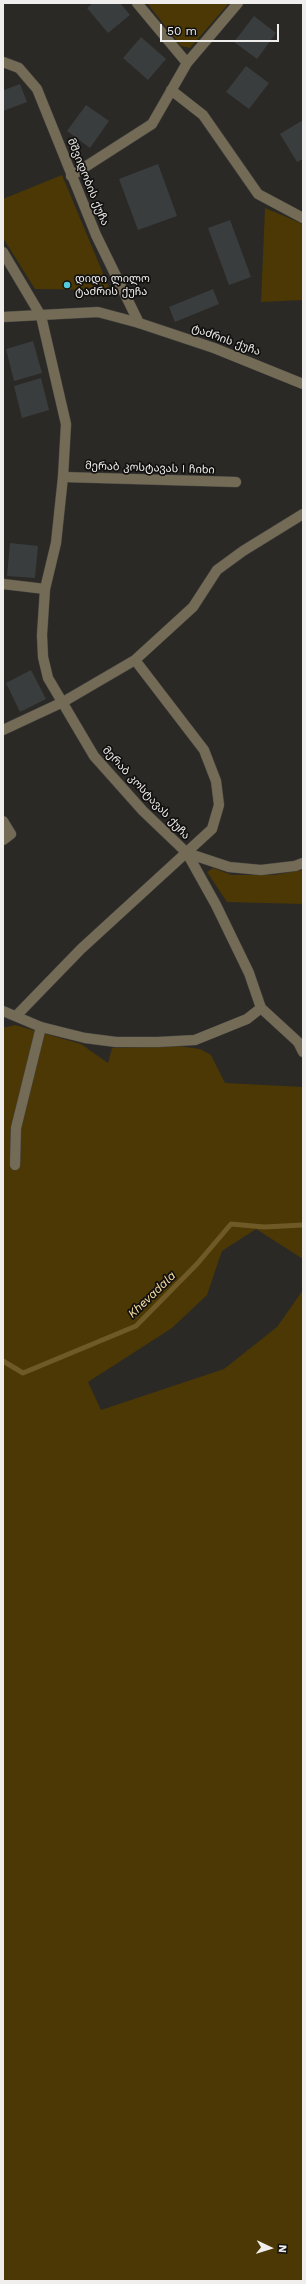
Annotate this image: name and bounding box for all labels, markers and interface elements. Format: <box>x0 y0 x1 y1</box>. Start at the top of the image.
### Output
scale bar <box>162 16 281 42</box>
text: 50 m <box>167 24 197 38</box>
street label: მშვიდობის ქუჩა <box>64 136 112 228</box>
place label: დიდი ლილო ტაძრის ქუჩა <box>75 272 150 298</box>
marker: დიდი ლილო ტაძრის ქუჩა <box>62 280 72 290</box>
street label: ტაძრის ქუჩა <box>190 321 262 359</box>
street label: მერაბ კოსტავას I ჩიხი <box>85 459 215 477</box>
street label: მერაბ კოსტავას ქუჩა <box>99 744 193 842</box>
water label: Khevadala <box>125 1269 179 1321</box>
north arrow <box>250 2228 290 2268</box>
text: N <box>276 2244 289 2253</box>

